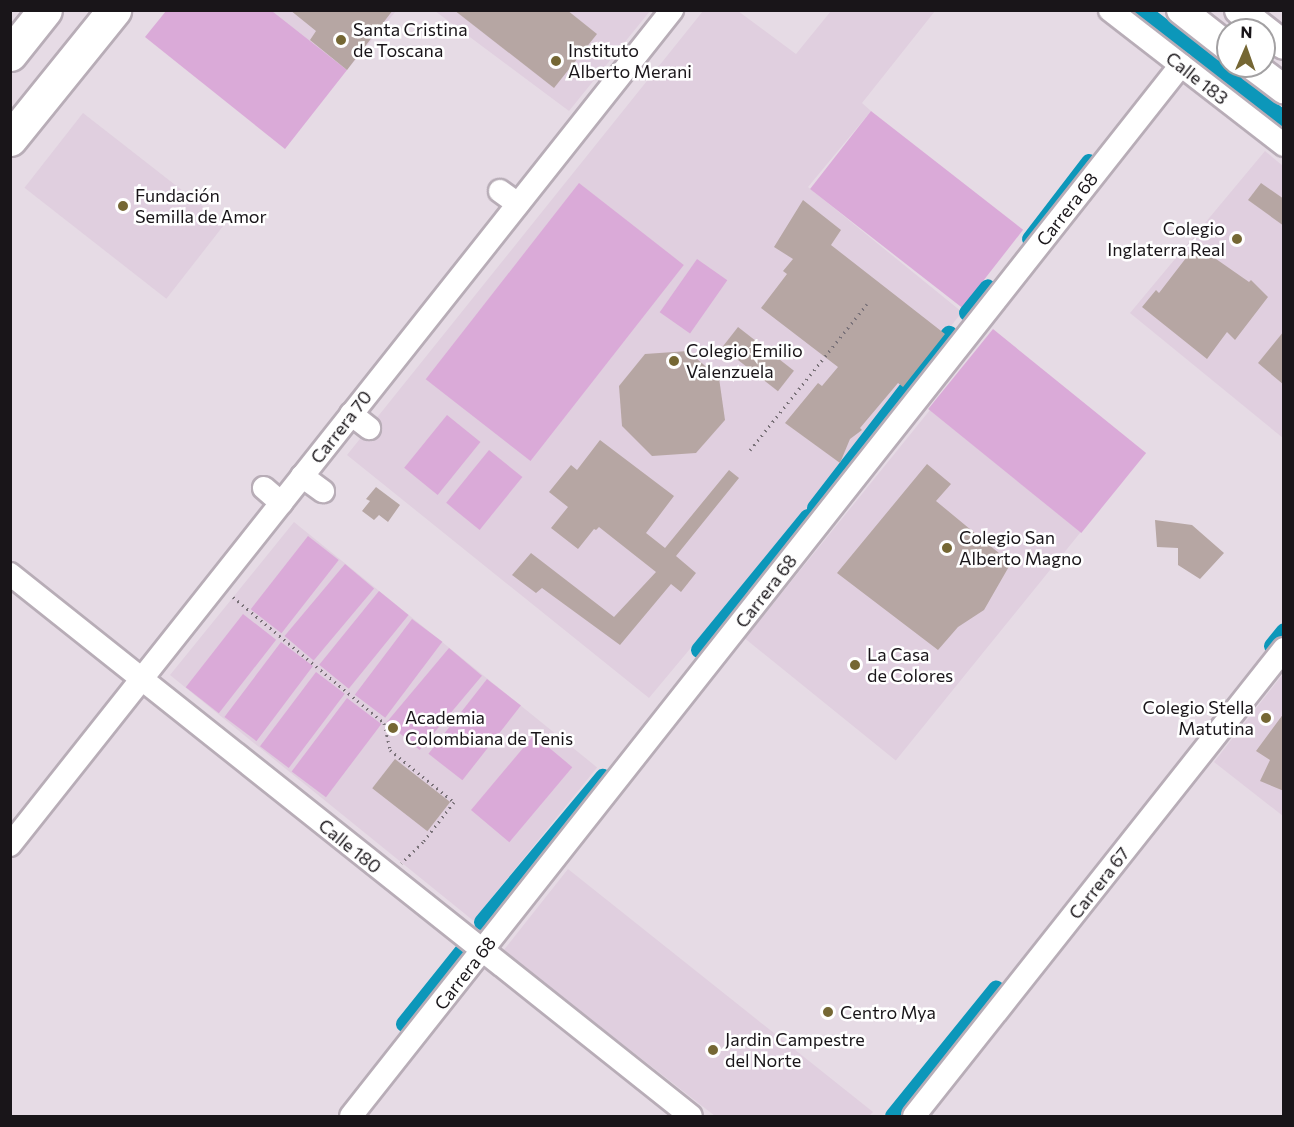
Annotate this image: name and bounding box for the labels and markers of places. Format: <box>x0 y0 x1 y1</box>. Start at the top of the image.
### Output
place label: Santa Cristina de Toscana <box>353 19 468 62</box>
marker: Santa Cristina de Toscana <box>334 33 348 47</box>
place label: Instituto Alberto Merani <box>568 40 692 82</box>
marker: Instituto Alberto Merani <box>549 54 563 68</box>
place label: Fundación Semilla de Amor <box>135 185 267 228</box>
marker: Fundación Semilla de Amor <box>116 199 130 213</box>
place label: Colegio Inglaterra Real <box>1107 218 1225 260</box>
marker: Colegio Inglaterra Real <box>1230 232 1244 246</box>
place label: Colegio Emilio Valenzuela <box>686 340 803 382</box>
marker: Colegio Emilio Valenzuela <box>667 354 681 368</box>
place label: Colegio San Alberto Magno <box>959 527 1082 570</box>
marker: Colegio San Alberto Magno <box>940 541 954 555</box>
place label: La Casa de Colores <box>867 644 953 686</box>
marker: La Casa de Colores <box>848 658 862 672</box>
place label: Colegio Stella Matutina <box>1143 697 1254 740</box>
place label: Academia Colombiana de Tenis <box>405 707 573 750</box>
marker: Colegio Stella Matutina <box>1259 711 1273 725</box>
marker: Academia Colombiana de Tenis <box>386 721 400 735</box>
place label: Centro Mya <box>840 1001 936 1023</box>
marker: Centro Mya <box>821 1005 835 1019</box>
place label: Jardin Campestre del Norte <box>725 1029 865 1072</box>
marker: Jardin Campestre del Norte <box>706 1043 720 1057</box>

